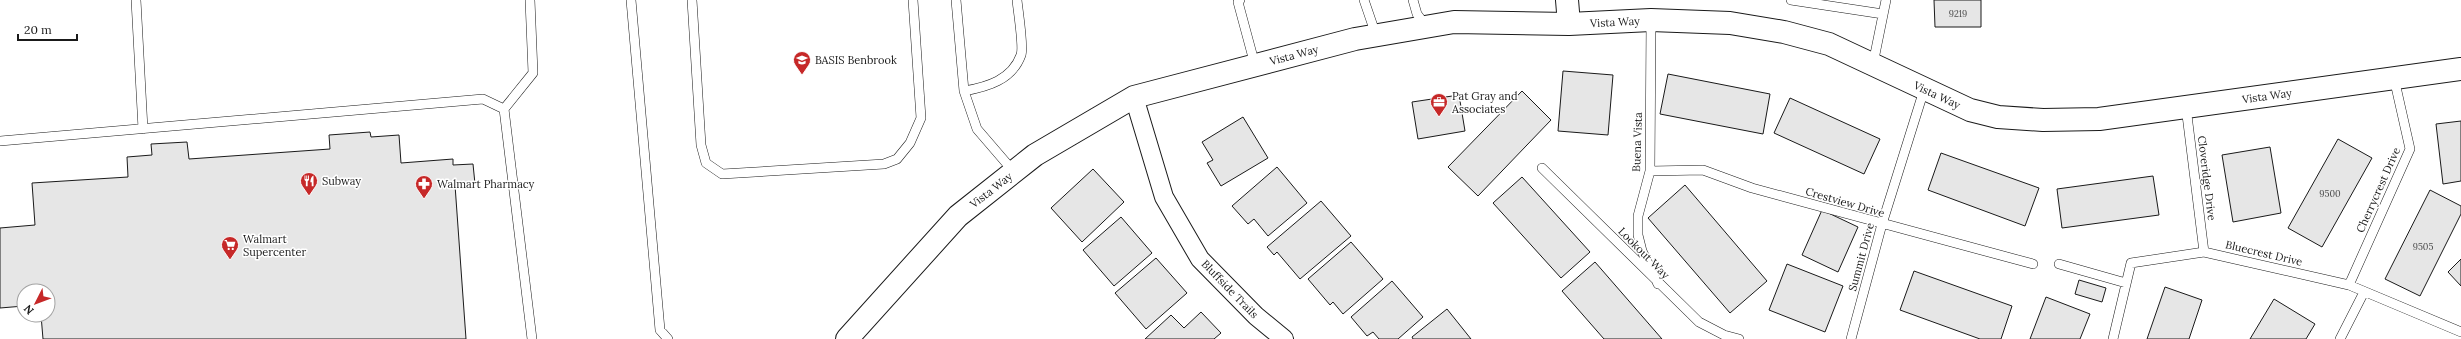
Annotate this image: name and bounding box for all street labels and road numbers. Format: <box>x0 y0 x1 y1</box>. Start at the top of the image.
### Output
street label: Vista Way <box>1589 14 1640 30</box>
street label: Vista Way <box>1267 42 1320 68</box>
street label: Vista Way <box>1911 78 1963 112</box>
street label: Vista Way <box>2240 86 2293 107</box>
street label: Buena Vista <box>1629 112 1645 172</box>
street label: Cloveridge Drive <box>2195 135 2219 221</box>
street label: Cherrycrest Drive <box>2353 145 2403 235</box>
street label: Vista Way <box>966 169 1015 211</box>
street label: Crestview Drive <box>1804 184 1886 220</box>
street label: Summit Drive <box>1845 221 1877 293</box>
street label: Lookout Way <box>1615 224 1673 282</box>
street label: Bluecrest Drive <box>2224 237 2304 269</box>
street label: Bluffside Trails <box>1199 257 1261 321</box>

